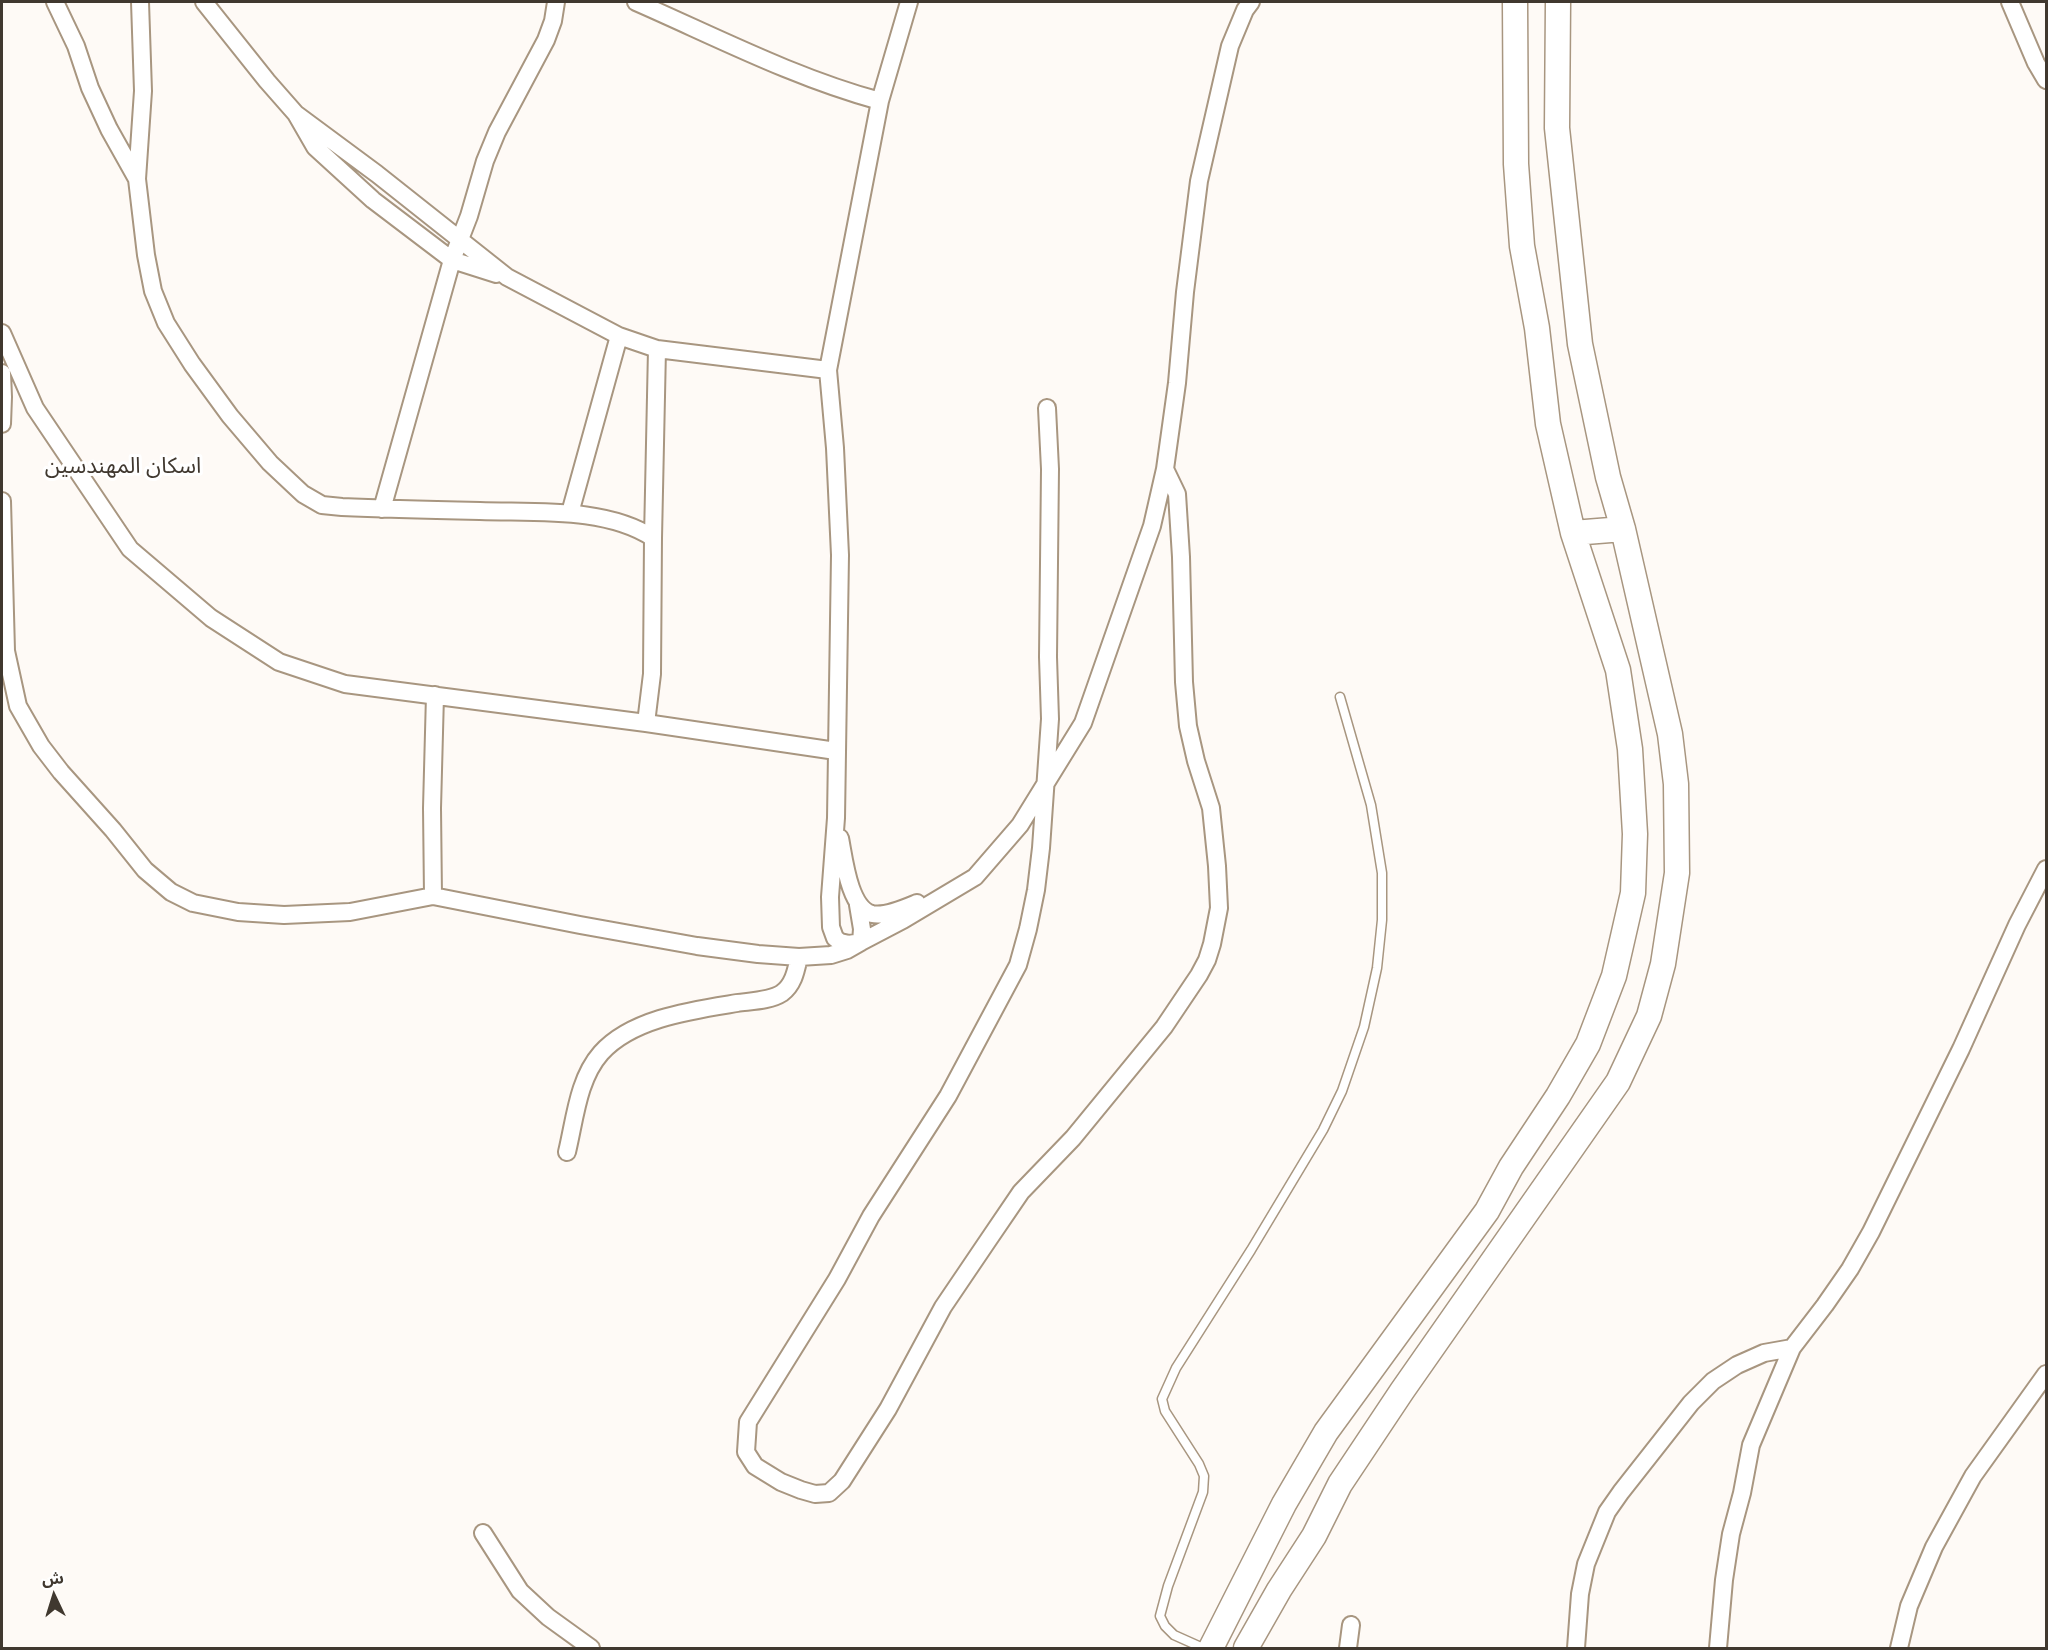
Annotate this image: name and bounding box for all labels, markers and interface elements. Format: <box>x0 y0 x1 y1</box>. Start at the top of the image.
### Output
district label: اسكان المهندسين <box>45 454 201 480</box>
north arrow <box>24 1566 84 1626</box>
text: ش <box>41 1566 64 1590</box>

